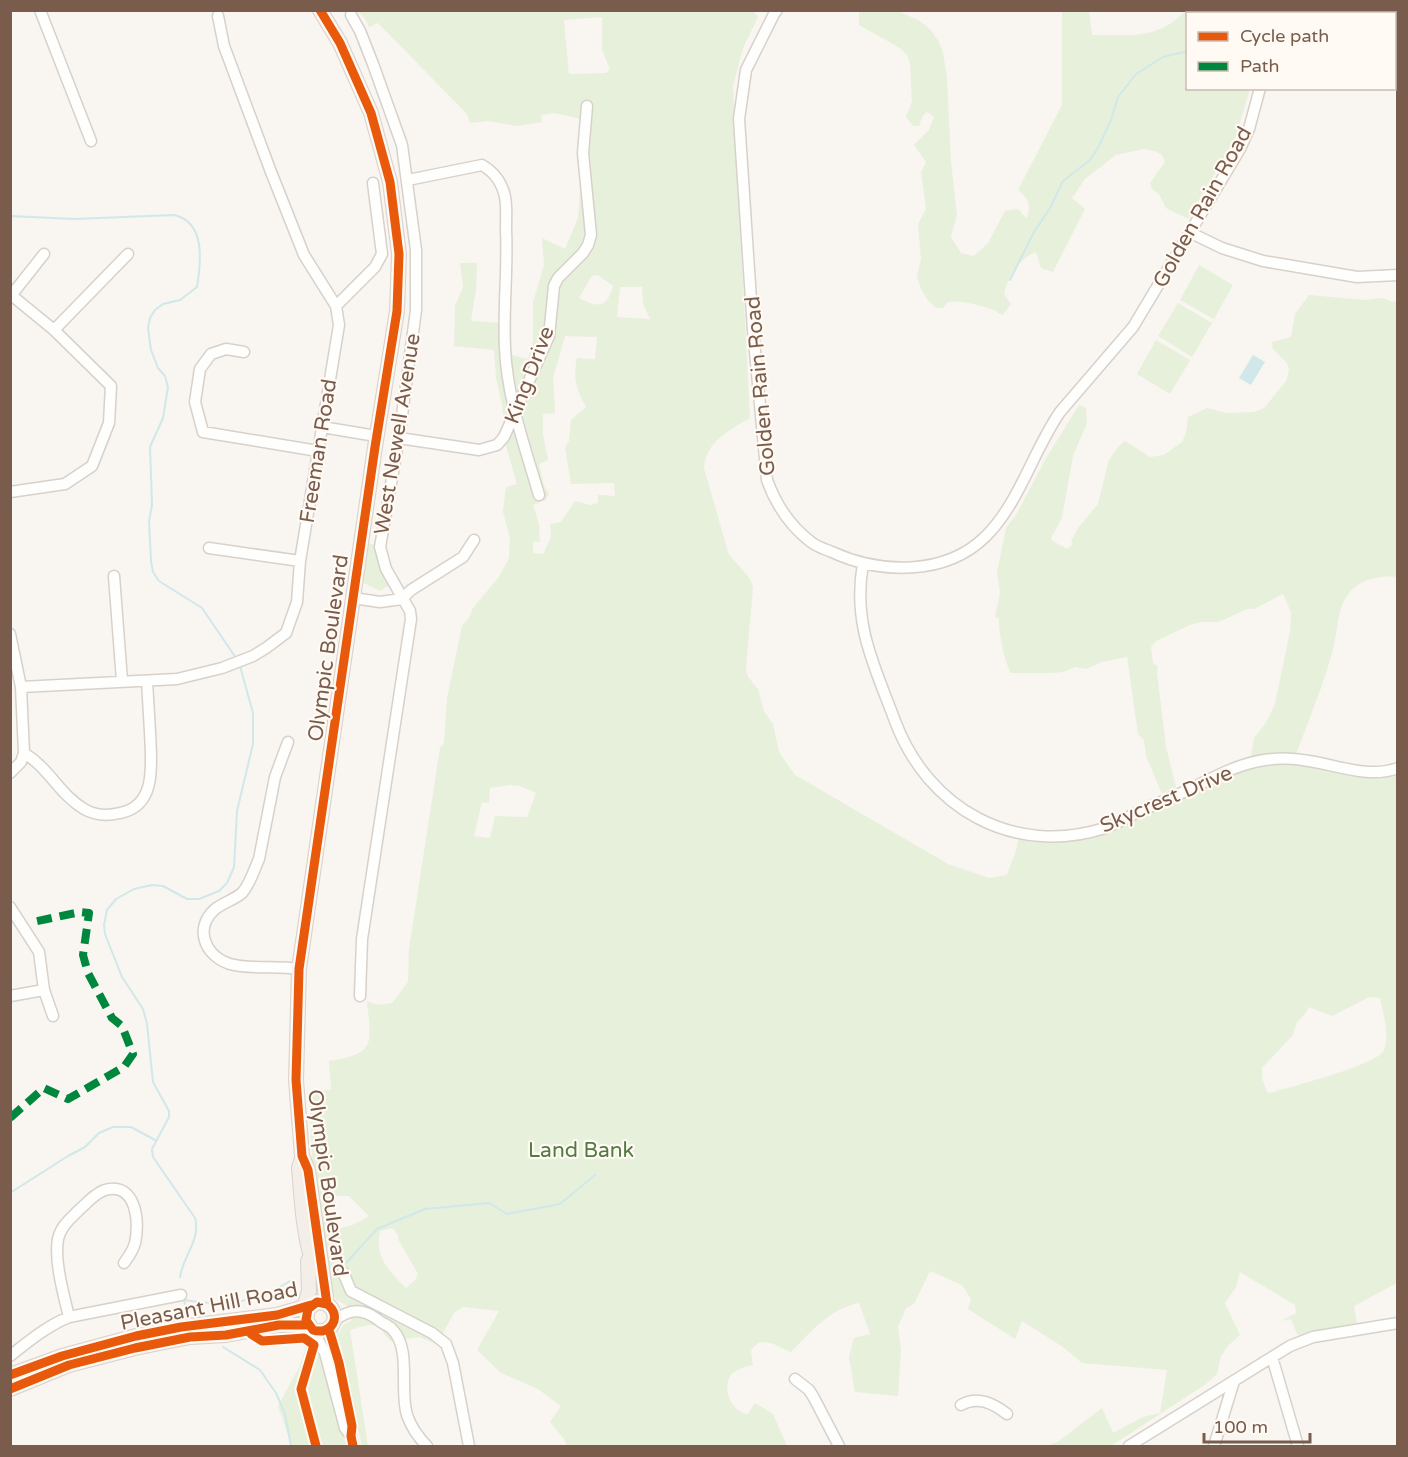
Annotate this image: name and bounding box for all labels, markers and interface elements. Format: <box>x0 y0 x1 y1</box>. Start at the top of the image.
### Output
legend <box>1186 12 1396 90</box>
text: Cycle path <box>1240 25 1329 47</box>
text: Path <box>1240 55 1279 77</box>
street label: Golden Rain Road <box>1148 122 1257 292</box>
street label: Golden Rain Road <box>740 295 781 477</box>
street label: King Drive <box>499 323 560 428</box>
street label: West Newell Avenue <box>369 332 426 537</box>
street label: Freeman Road <box>295 377 342 525</box>
street label: Olympic Boulevard <box>303 553 354 743</box>
street label: Skycrest Drive <box>1096 760 1236 839</box>
street label: Olympic Boulevard <box>302 1088 353 1278</box>
park label: Land Bank <box>528 1138 634 1163</box>
street label: Pleasant Hill Road <box>118 1277 300 1336</box>
scale bar <box>1204 1406 1310 1444</box>
text: 100 m <box>1213 1416 1268 1438</box>

